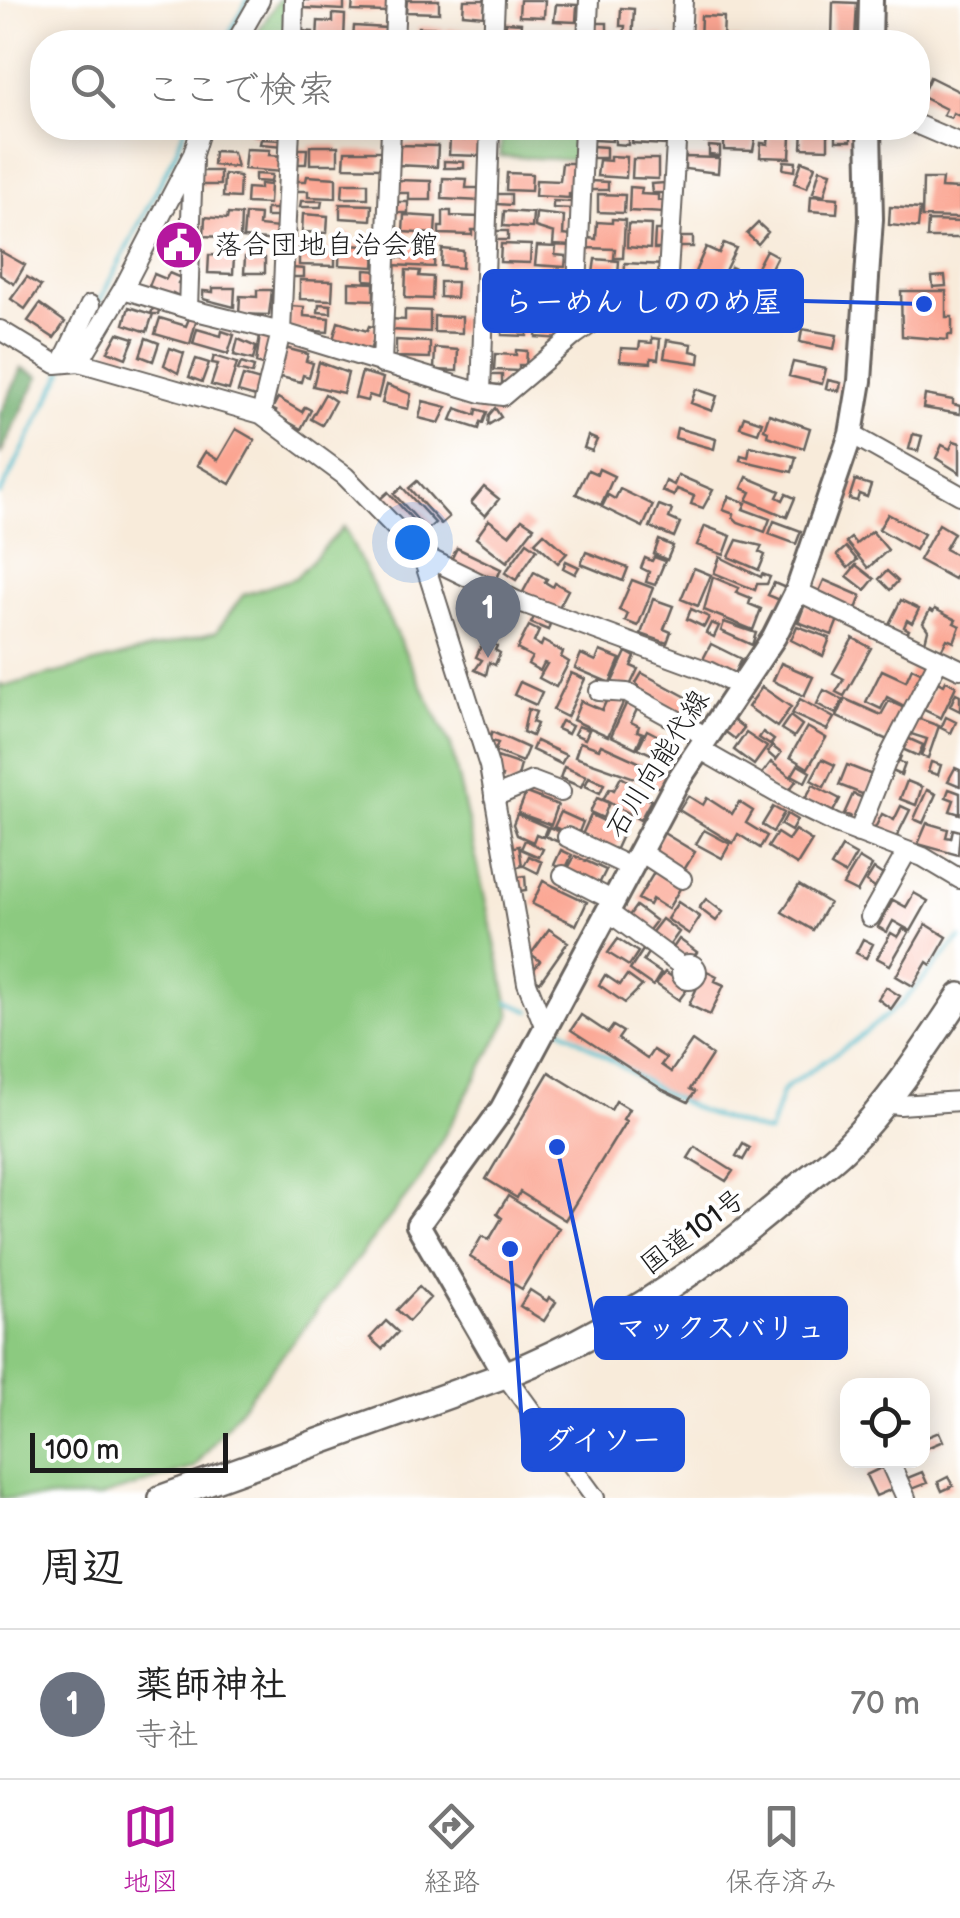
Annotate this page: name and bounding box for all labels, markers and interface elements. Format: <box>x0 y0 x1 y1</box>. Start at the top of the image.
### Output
search box <box>30 30 930 140</box>
icon: search <box>65 58 120 113</box>
text: ここで検索 <box>145 68 335 113</box>
public building icon: 落合団地自治会館 <box>153 219 205 271</box>
place label: 落合団地自治会館 <box>214 229 438 262</box>
callout: らーめん しののめ屋 <box>484 271 802 331</box>
text: らーめん しののめ屋 <box>504 285 782 321</box>
your location <box>387 517 438 568</box>
pin: 1 <box>456 576 520 658</box>
street label: 石川向能代線 <box>599 684 717 844</box>
street label: 国道101号 <box>634 1182 752 1282</box>
callout: マックスバリュ <box>596 1298 846 1358</box>
text: マックスバリュ <box>616 1311 826 1347</box>
map controls <box>840 1378 930 1468</box>
button: locate <box>840 1378 930 1468</box>
callout: ダイソー <box>523 1410 683 1470</box>
text: ダイソー <box>545 1423 662 1459</box>
scale bar <box>30 1428 228 1472</box>
text: 100 m <box>45 1434 119 1467</box>
text: 周辺 <box>40 1543 124 1594</box>
text: 薬師神社 <box>135 1663 287 1708</box>
text: 1 <box>66 1685 79 1724</box>
text: 70 m <box>850 1685 920 1724</box>
text: 寺社 <box>135 1716 199 1755</box>
tab: 地図 <box>123 1799 179 1899</box>
tab: 経路 <box>424 1799 480 1899</box>
tab: 保存済み <box>725 1799 837 1899</box>

